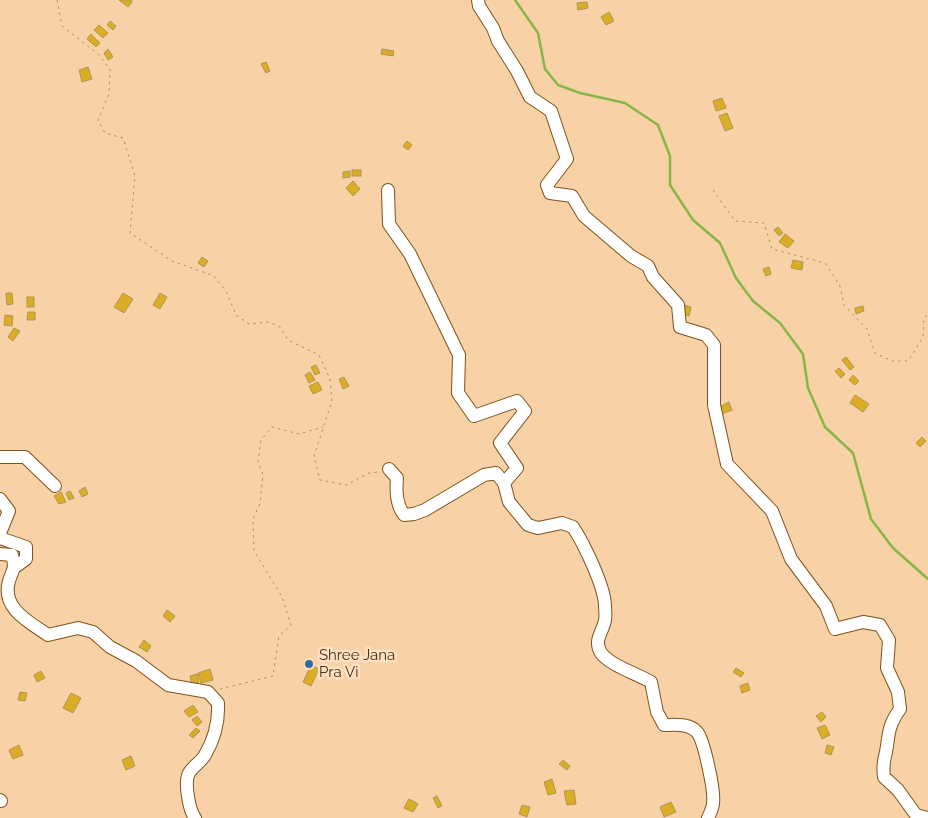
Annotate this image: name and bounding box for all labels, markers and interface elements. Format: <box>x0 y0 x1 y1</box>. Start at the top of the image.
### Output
place label: Shree Jana Pra Vi <box>319 646 395 681</box>
marker: Shree Jana Pra Vi <box>303 658 315 670</box>

